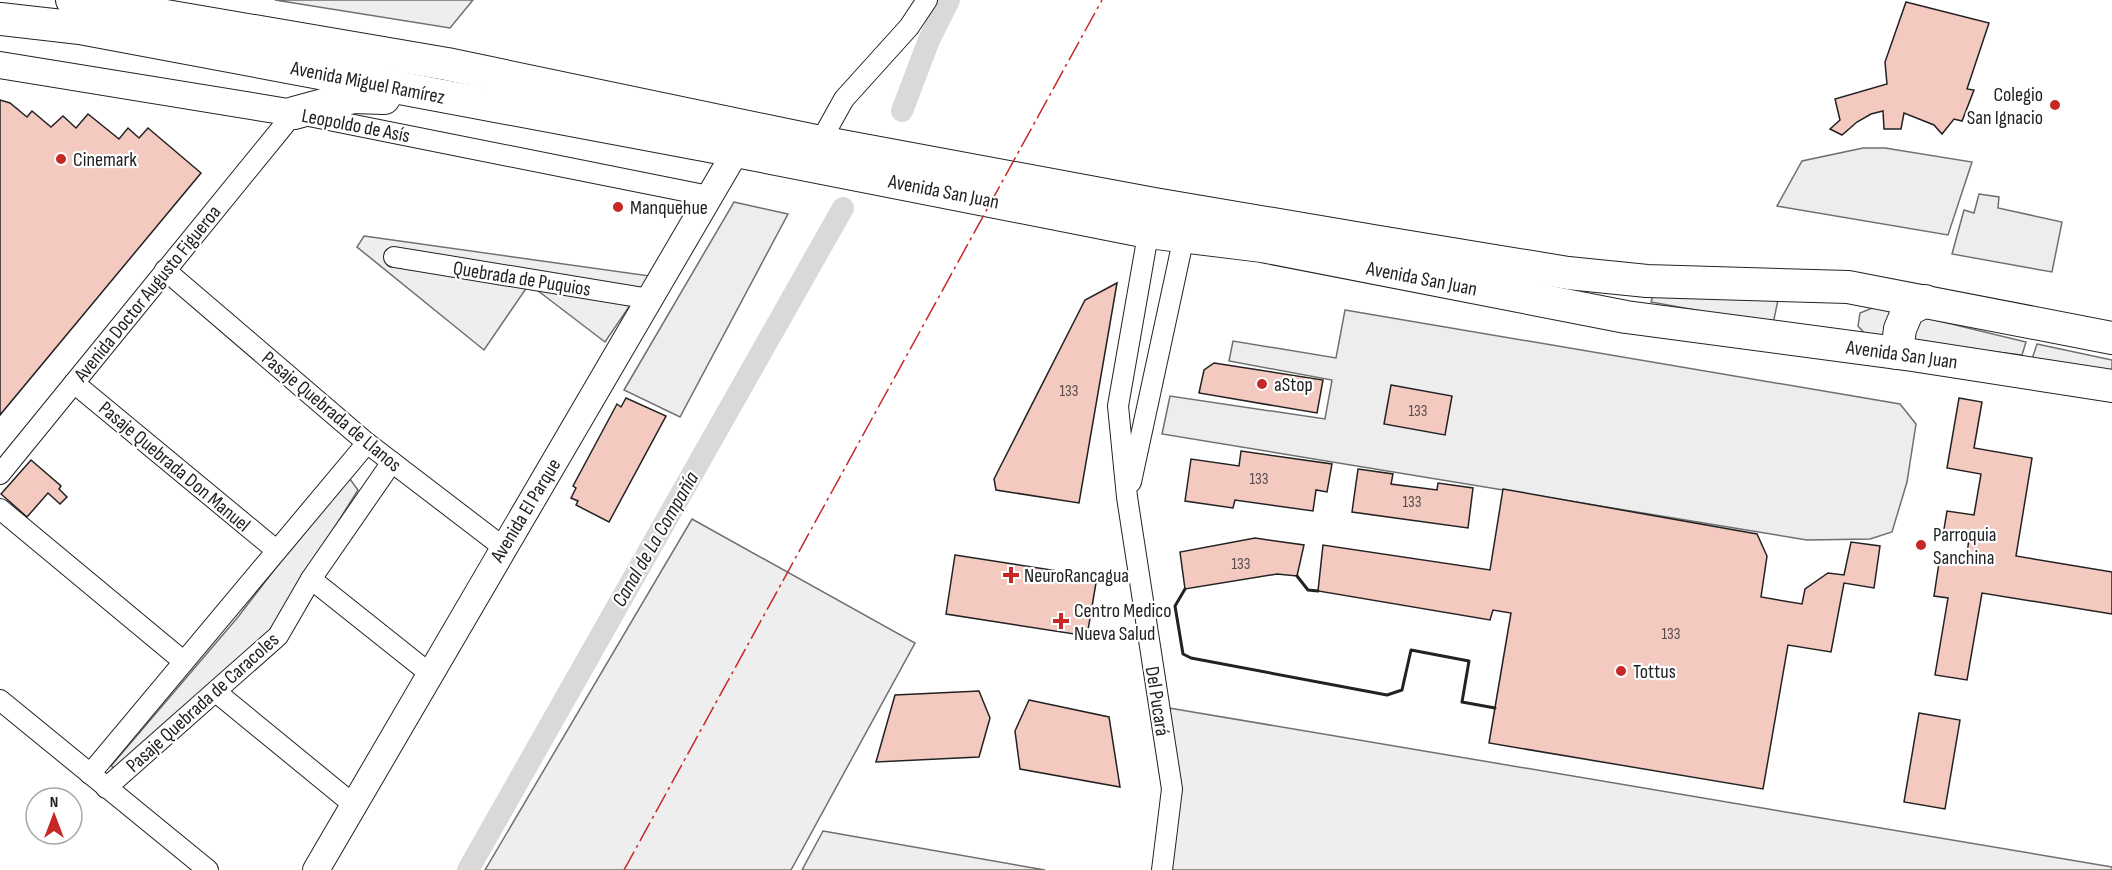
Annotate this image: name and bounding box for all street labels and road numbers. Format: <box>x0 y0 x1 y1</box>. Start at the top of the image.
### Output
street label: Avenida Miguel Ramírez <box>288 56 447 110</box>
street label: Leopoldo de Asís <box>300 104 412 148</box>
street label: Avenida San Juan <box>885 169 1001 214</box>
street label: Avenida Doctor Augusto Figueroa <box>69 201 226 387</box>
street label: Quebrada de Puquios <box>451 256 592 302</box>
street label: Avenida San Juan <box>1363 256 1479 301</box>
street label: Avenida San Juan <box>1844 335 1959 375</box>
street label: Pasaje Quebrada de Llanos <box>257 346 406 477</box>
street label: Pasaje Quebrada Don Manuel <box>94 396 255 537</box>
street label: Avenida El Parque <box>485 454 566 568</box>
street label: Pasaje Quebrada de Caracoles <box>121 628 284 778</box>
street label: Del Pucará <box>1140 665 1174 738</box>

